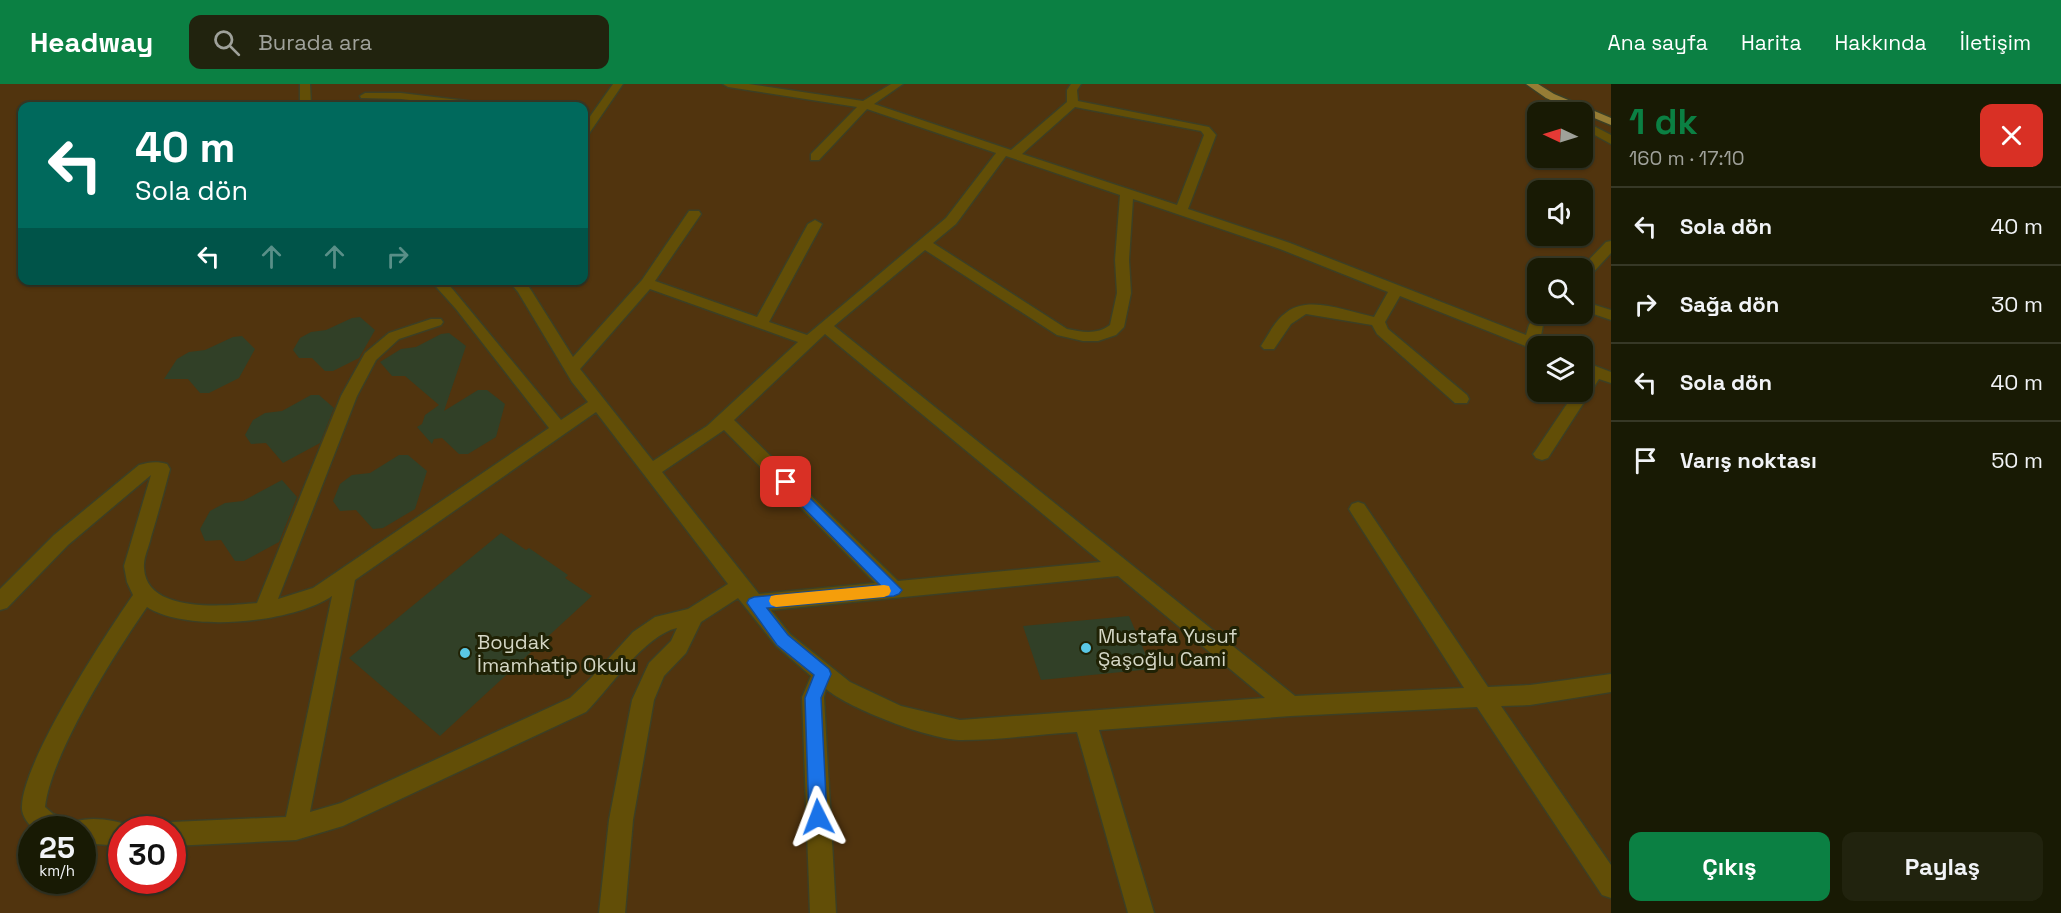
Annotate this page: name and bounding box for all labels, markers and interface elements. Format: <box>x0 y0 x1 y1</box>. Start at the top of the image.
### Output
search box <box>189 15 609 69</box>
text: Headway <box>30 24 153 60</box>
icon: search <box>210 26 243 59</box>
text: Burada ara <box>258 28 372 56</box>
text: Ana sayfa <box>1608 29 1708 56</box>
text: Harita <box>1741 29 1802 56</box>
text: Hakkında <box>1835 29 1927 56</box>
text: İletişim <box>1960 29 2031 56</box>
text: 1 dk <box>1629 99 1698 145</box>
north arrow <box>1527 102 1593 168</box>
map controls <box>1527 102 1593 402</box>
button: close <box>1980 104 2043 167</box>
text: 40 m <box>135 121 235 174</box>
icon: left <box>36 126 114 204</box>
text: 160 m · 17:10 <box>1629 145 1745 171</box>
text: Sola dön <box>135 173 248 208</box>
button: sound <box>1527 180 1593 246</box>
icon: left <box>1629 210 1662 243</box>
text: Sola dön <box>1680 212 1772 240</box>
text: 40 m <box>1991 212 2043 240</box>
icon: left <box>192 240 225 273</box>
icon: ahead <box>255 240 288 273</box>
icon: ahead <box>318 240 351 273</box>
icon: right <box>381 240 414 273</box>
button: search <box>1527 258 1593 324</box>
icon: right <box>1629 288 1662 321</box>
text: Sağa dön <box>1680 290 1779 318</box>
text: 30 m <box>1991 290 2043 318</box>
button: layers <box>1527 336 1593 402</box>
icon: left <box>1629 366 1662 399</box>
text: Sola dön <box>1680 368 1772 396</box>
text: 40 m <box>1991 368 2043 396</box>
icon: arrive <box>1629 444 1662 477</box>
text: Varış noktası <box>1680 446 1817 474</box>
text: 50 m <box>1991 446 2043 474</box>
pin <box>760 456 811 507</box>
icon: arrive <box>769 465 802 498</box>
place label: Mustafa Yusuf Şaşoğlu Cami <box>1098 623 1238 672</box>
place label: Boydak İmamhatip Okulu <box>477 629 637 678</box>
marker: Mustafa Yusuf Şaşoğlu Cami <box>1079 641 1093 655</box>
marker: Boydak İmamhatip Okulu <box>458 646 472 660</box>
position arrow <box>786 785 850 849</box>
speed limit sign: 30 <box>108 816 186 894</box>
text: 25 <box>39 828 75 867</box>
button: Çıkış <box>1629 832 1830 901</box>
button: Paylaş <box>1842 832 2043 901</box>
text: km/h <box>39 861 75 880</box>

